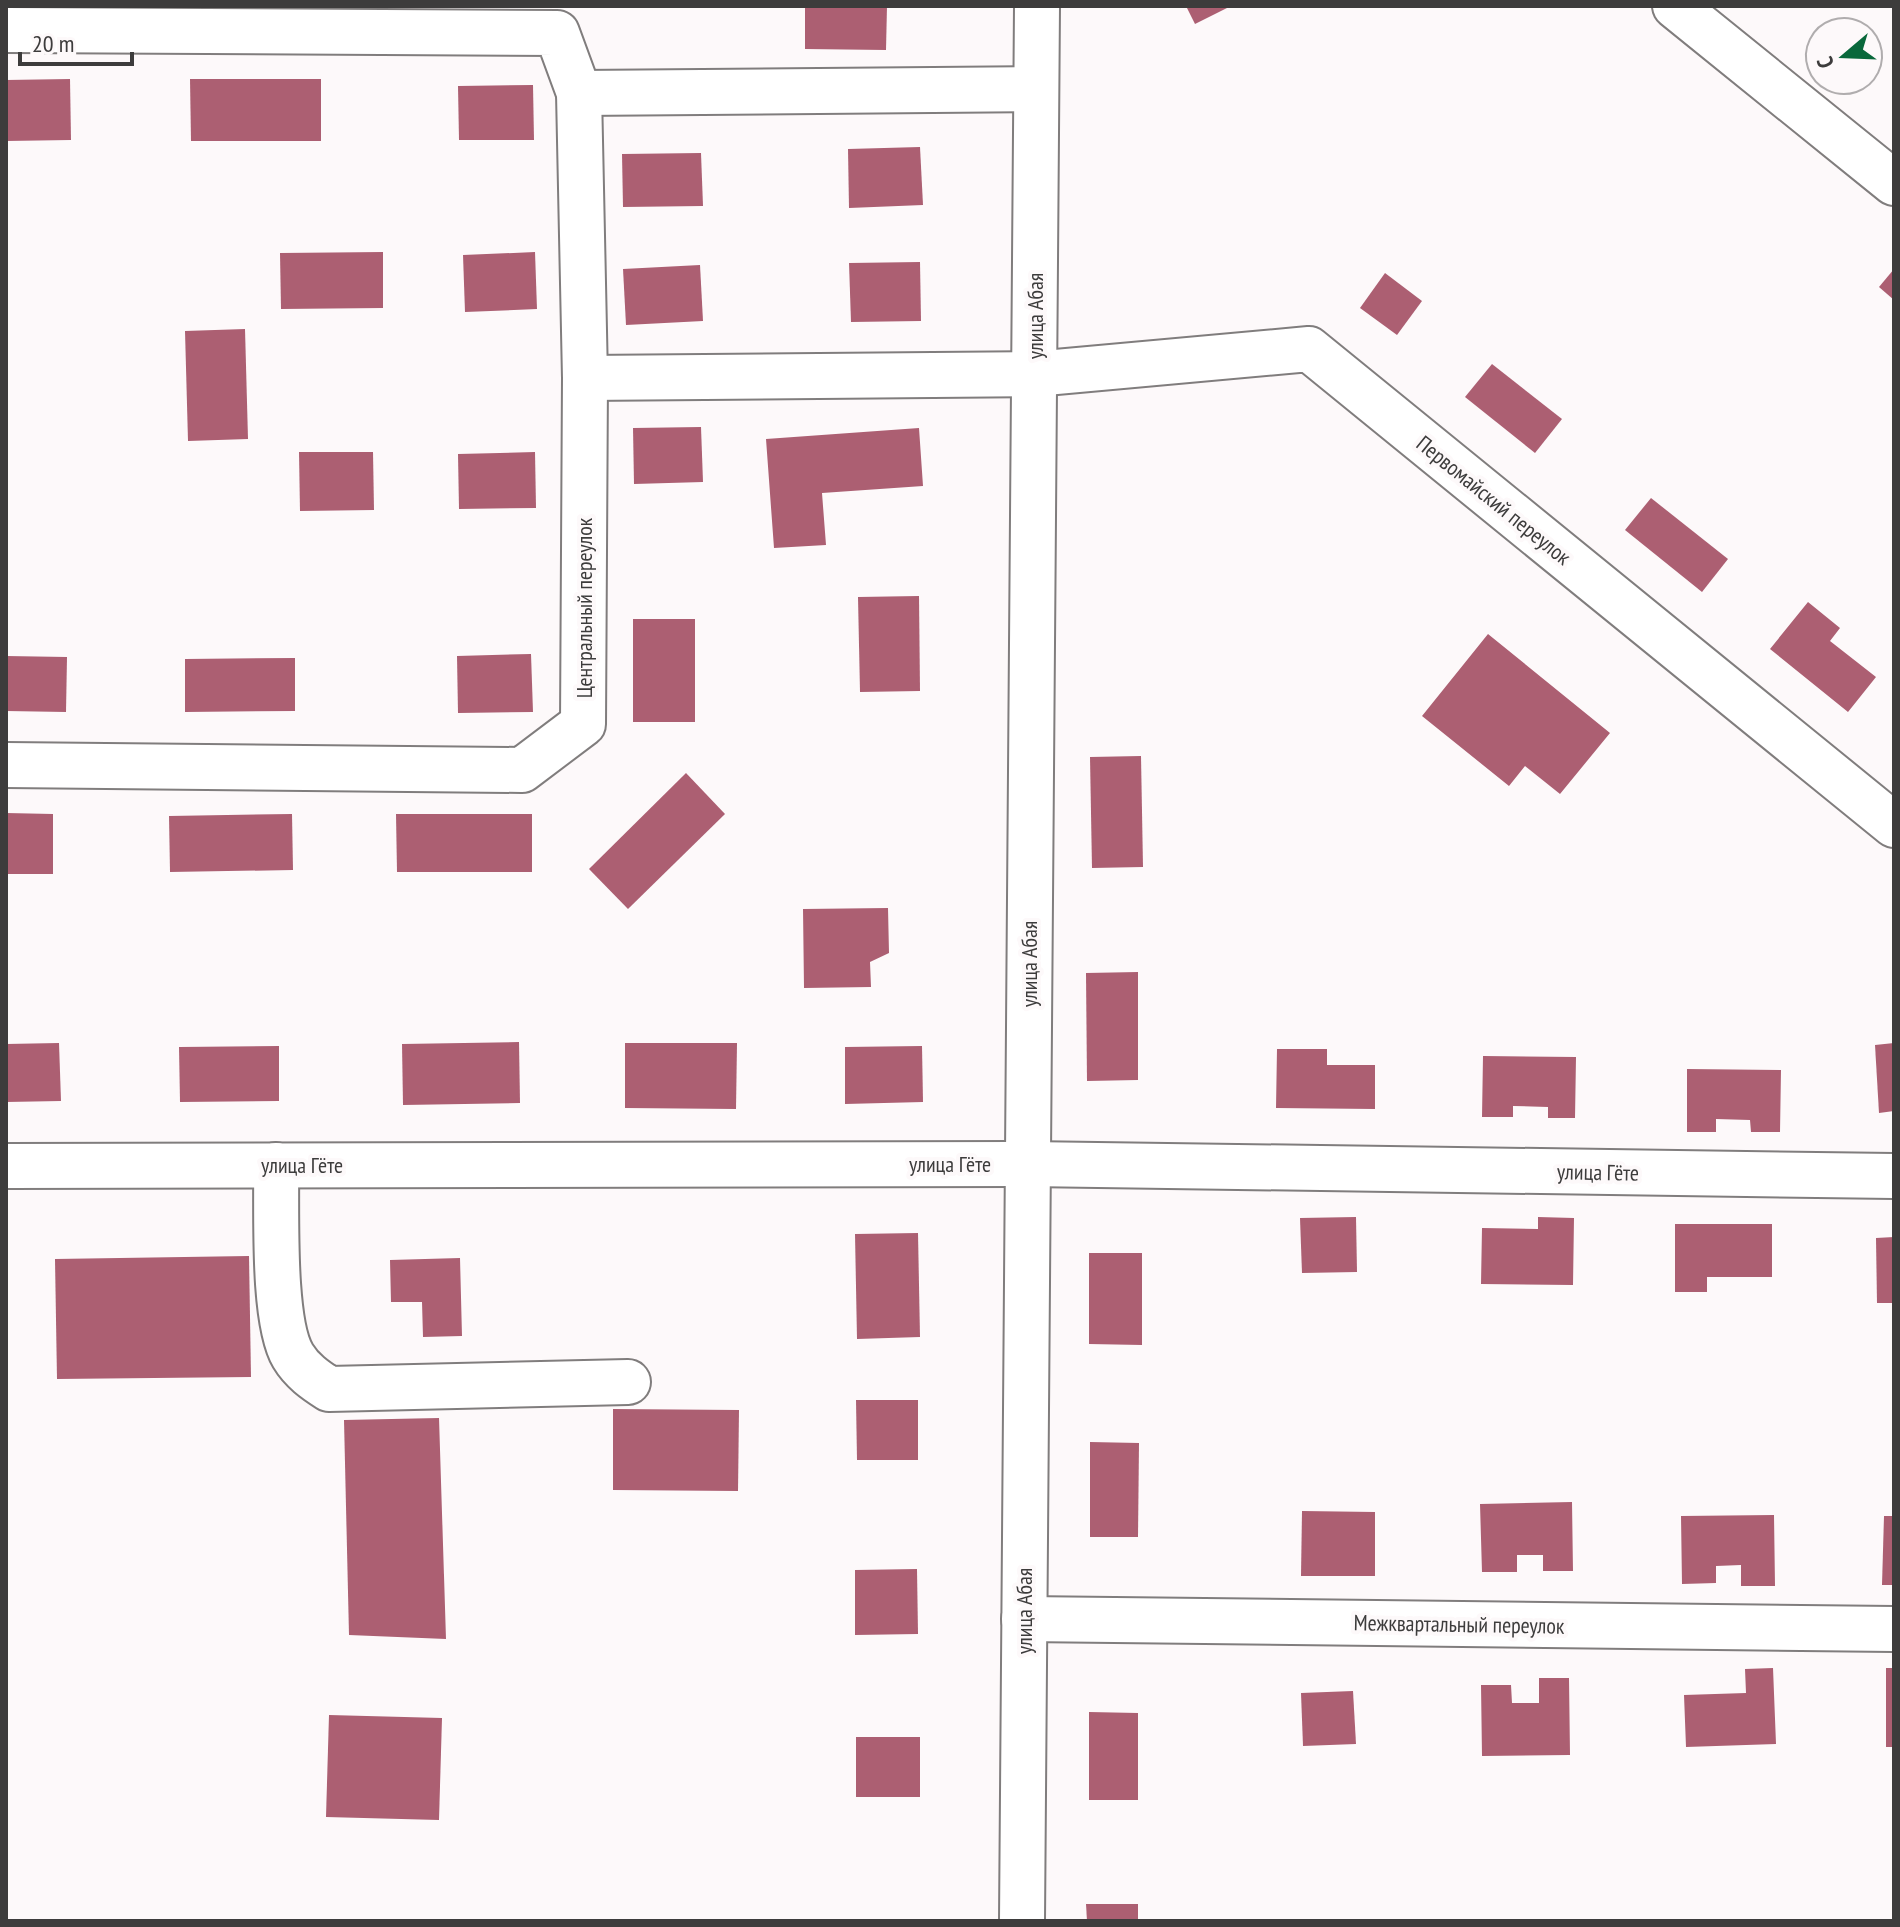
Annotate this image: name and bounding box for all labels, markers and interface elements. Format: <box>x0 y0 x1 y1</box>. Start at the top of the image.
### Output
scale bar <box>20 16 132 66</box>
north arrow <box>1804 16 1884 96</box>
text: 20 m <box>32 28 74 59</box>
text: С <box>1810 53 1840 72</box>
street label: улица Абая <box>1021 273 1049 359</box>
street label: Первомайский переулок <box>1411 429 1577 571</box>
street label: Центральный переулок <box>570 517 598 698</box>
street label: улица Абая <box>1015 921 1043 1007</box>
street label: улица Гёте <box>909 1150 991 1178</box>
street label: улица Гёте <box>261 1151 343 1179</box>
street label: улица Гёте <box>1557 1157 1639 1187</box>
street label: улица Абая <box>1010 1568 1038 1654</box>
street label: Межквартальный переулок <box>1353 1608 1565 1640</box>

